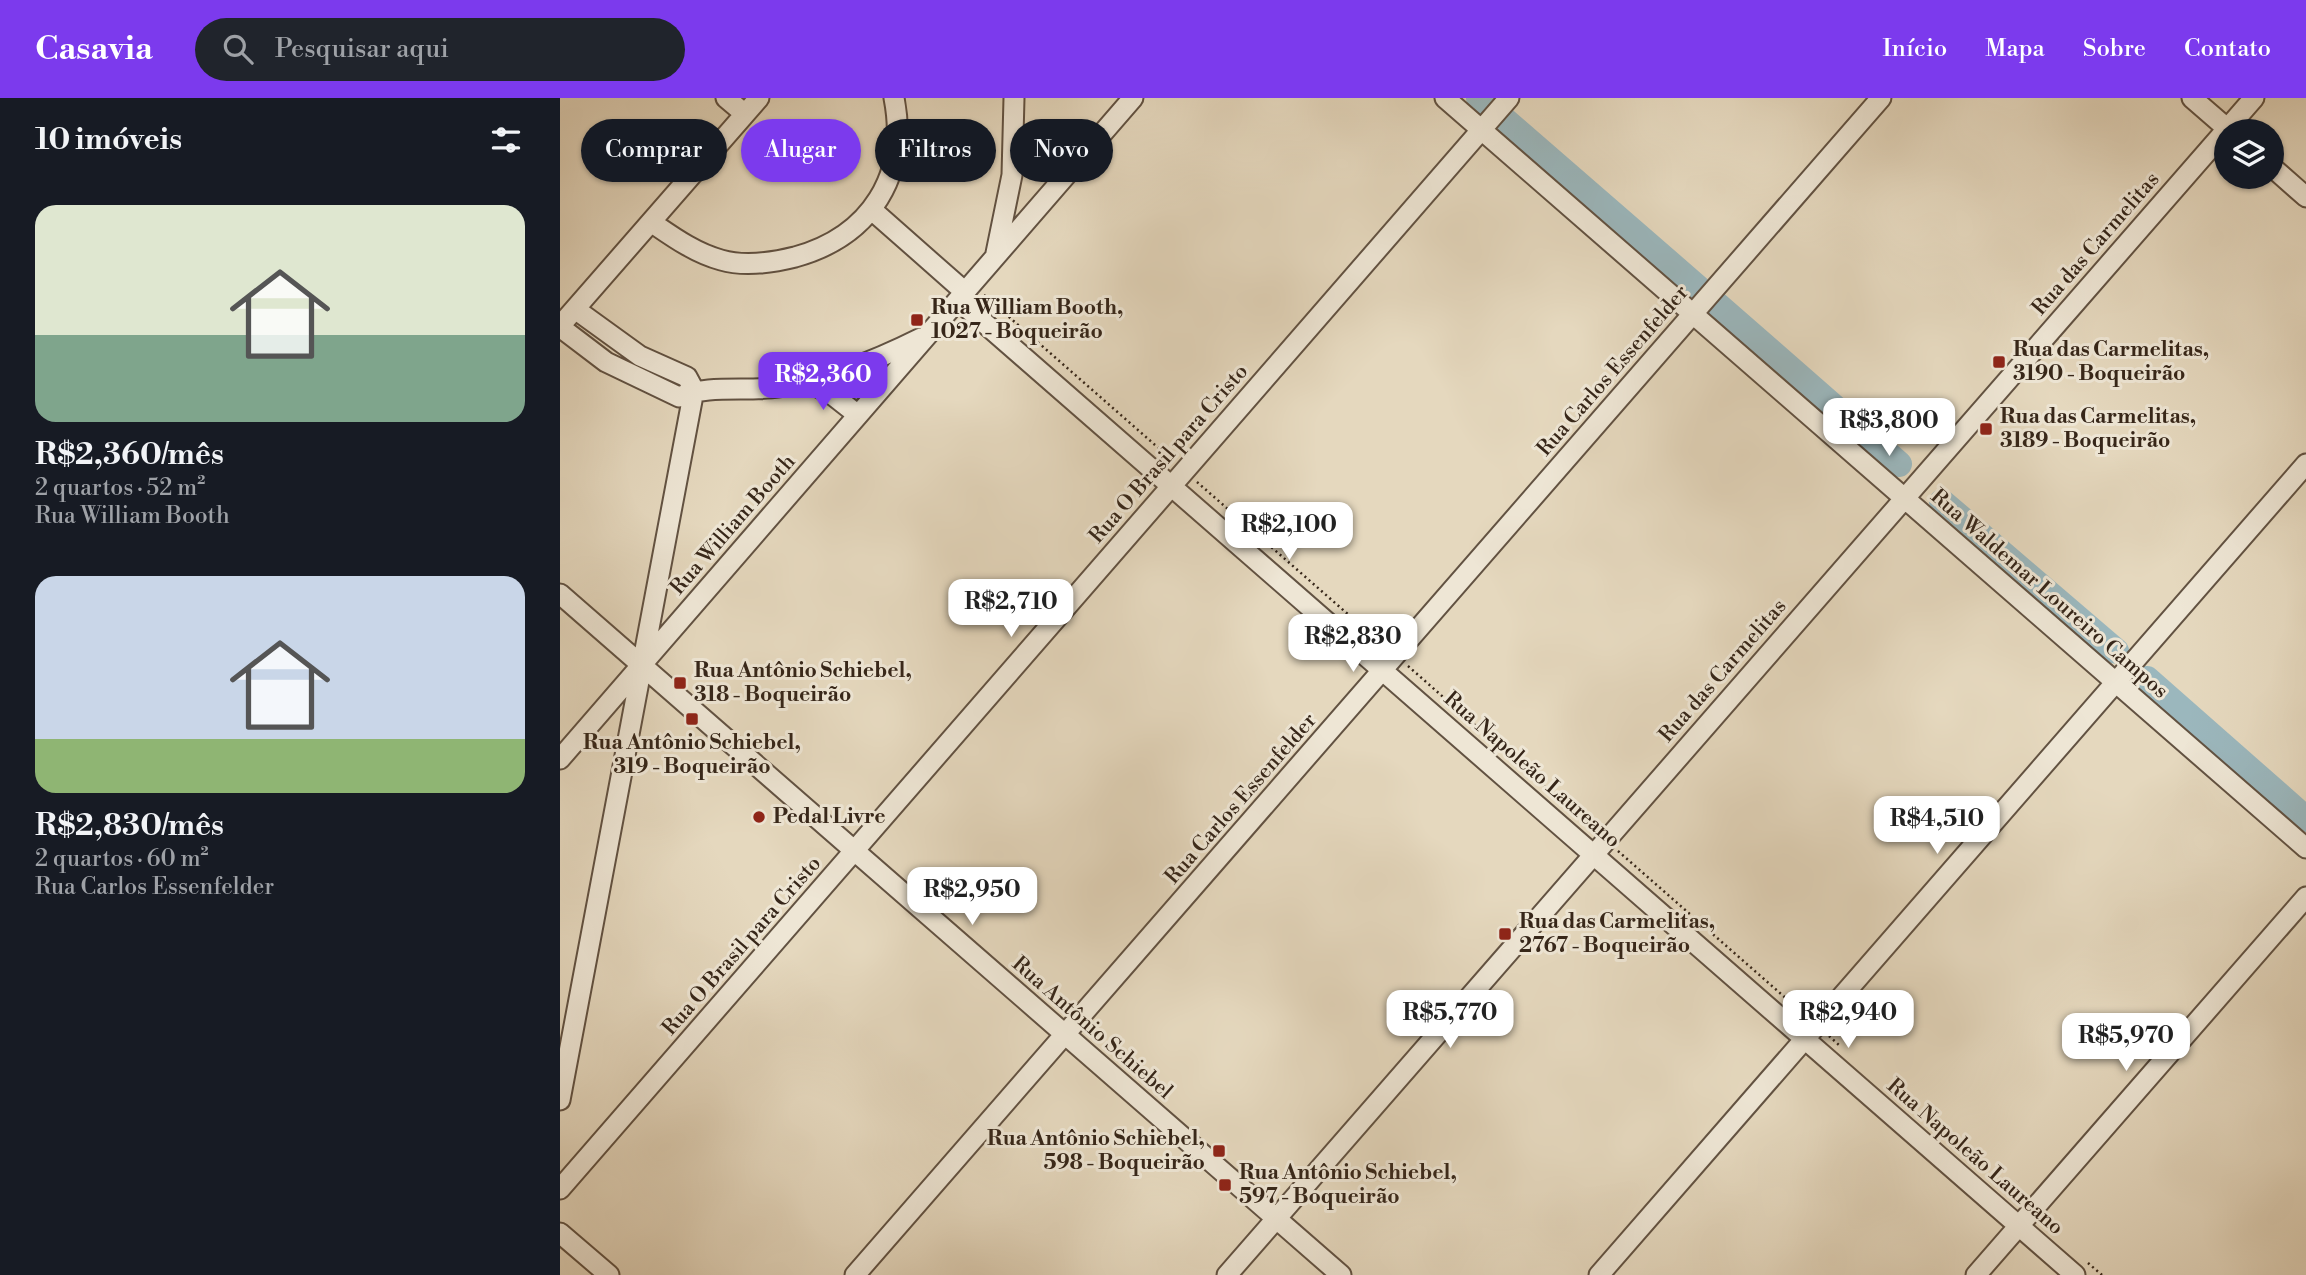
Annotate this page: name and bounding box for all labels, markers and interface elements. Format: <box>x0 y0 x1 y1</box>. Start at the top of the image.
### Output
search box <box>195 18 685 81</box>
text: Casavia <box>35 29 153 70</box>
icon: search <box>219 30 257 68</box>
text: Pesquisar aqui <box>275 33 449 65</box>
text: Início <box>1883 34 1947 64</box>
text: Mapa <box>1985 34 2045 64</box>
text: Sobre <box>2083 34 2146 64</box>
text: Contato <box>2184 34 2271 64</box>
chip: Comprar <box>581 119 727 182</box>
chip: Alugar <box>741 119 861 182</box>
chip: Filtros <box>875 119 996 182</box>
chip: Novo <box>1010 119 1113 182</box>
map controls <box>2214 119 2284 189</box>
button: layers <box>2214 119 2284 189</box>
text: 10 imóveis <box>35 121 182 159</box>
icon: filters <box>487 121 525 159</box>
street label: Rua das Carmelitas <box>2027 167 2165 321</box>
icon: home <box>217 251 343 377</box>
street label: Rua Carlos Essenfelder <box>1532 280 1694 462</box>
place label: Rua William Booth, 1027 - Boqueirão <box>931 295 1124 345</box>
marker: Rua William Booth, 1027 - Boqueirão <box>909 312 925 328</box>
place label: Rua das Carmelitas, 3190 - Boqueirão <box>2013 337 2209 387</box>
pin: R$2,360 <box>758 352 888 412</box>
marker: Rua das Carmelitas, 3190 - Boqueirão <box>1991 354 2007 370</box>
street label: Rua O Brasil para Cristo <box>1084 359 1254 549</box>
text: R$2,360 <box>774 361 872 389</box>
pin: R$3,800 <box>1824 398 1954 458</box>
place label: Rua das Carmelitas, 3189 - Boqueirão <box>2000 404 2196 454</box>
text: R$3,800 <box>1839 407 1939 435</box>
marker: Rua das Carmelitas, 3189 - Boqueirão <box>1978 421 1994 437</box>
text: R$2,360/mês <box>35 436 224 474</box>
street label: Rua William Booth <box>665 449 801 601</box>
text: 2 quartos · 52 m² <box>35 474 205 502</box>
street label: Rua Waldemar Loureiro Campos <box>1925 484 2173 704</box>
text: Rua William Booth <box>35 502 230 530</box>
pin: R$2,100 <box>1224 503 1354 562</box>
text: R$2,100 <box>1241 511 1337 539</box>
pin: R$2,710 <box>946 580 1076 639</box>
text: R$2,710 <box>964 588 1058 616</box>
street label: Rua das Carmelitas <box>1654 594 1792 748</box>
pin: R$2,830 <box>1288 614 1418 674</box>
icon: home <box>217 622 343 748</box>
text: R$2,830 <box>1304 623 1402 651</box>
place label: Rua Antônio Schiebel, 318 - Boqueirão <box>694 658 912 708</box>
marker: Rua Antônio Schiebel, 318 - Boqueirão <box>672 675 688 691</box>
street label: Rua Napoleão Laureano <box>1438 686 1626 854</box>
street label: Rua Carlos Essenfelder <box>1160 708 1322 890</box>
marker: Rua Antônio Schiebel, 319 - Boqueirão <box>684 711 700 727</box>
place label: Rua Antônio Schiebel, 319 - Boqueirão <box>583 730 801 780</box>
pin: R$4,510 <box>1872 796 2002 856</box>
place label: Pedal Livre <box>773 804 886 830</box>
text: R$4,510 <box>1890 805 1984 833</box>
text: R$2,830/mês <box>35 807 224 845</box>
marker: Pedal Livre <box>751 809 767 825</box>
text: 2 quartos · 60 m² <box>35 845 209 873</box>
street label: Rua O Brasil para Cristo <box>657 851 827 1041</box>
pin: R$2,950 <box>907 868 1037 927</box>
text: Rua Carlos Essenfelder <box>35 873 274 901</box>
text: R$2,950 <box>923 876 1021 904</box>
place label: Rua das Carmelitas, 2767 - Boqueirão <box>1519 909 1715 959</box>
marker: Rua das Carmelitas, 2767 - Boqueirão <box>1497 926 1513 942</box>
street label: Rua Antônio Schiebel <box>1006 951 1178 1105</box>
pin: R$5,770 <box>1385 990 1515 1050</box>
pin: R$2,940 <box>1783 990 1913 1050</box>
text: R$5,770 <box>1403 999 1497 1027</box>
text: R$2,940 <box>1799 999 1897 1027</box>
pin: R$5,970 <box>2061 1014 2191 1073</box>
text: R$5,970 <box>2078 1022 2174 1050</box>
street label: Rua Napoleão Laureano <box>1881 1073 2069 1241</box>
place label: Rua Antônio Schiebel, 598 - Boqueirão <box>987 1126 1205 1176</box>
marker: Rua Antônio Schiebel, 598 - Boqueirão <box>1211 1143 1227 1159</box>
place label: Rua Antônio Schiebel, 597 - Boqueirão <box>1239 1160 1457 1210</box>
marker: Rua Antônio Schiebel, 597 - Boqueirão <box>1217 1177 1233 1193</box>

